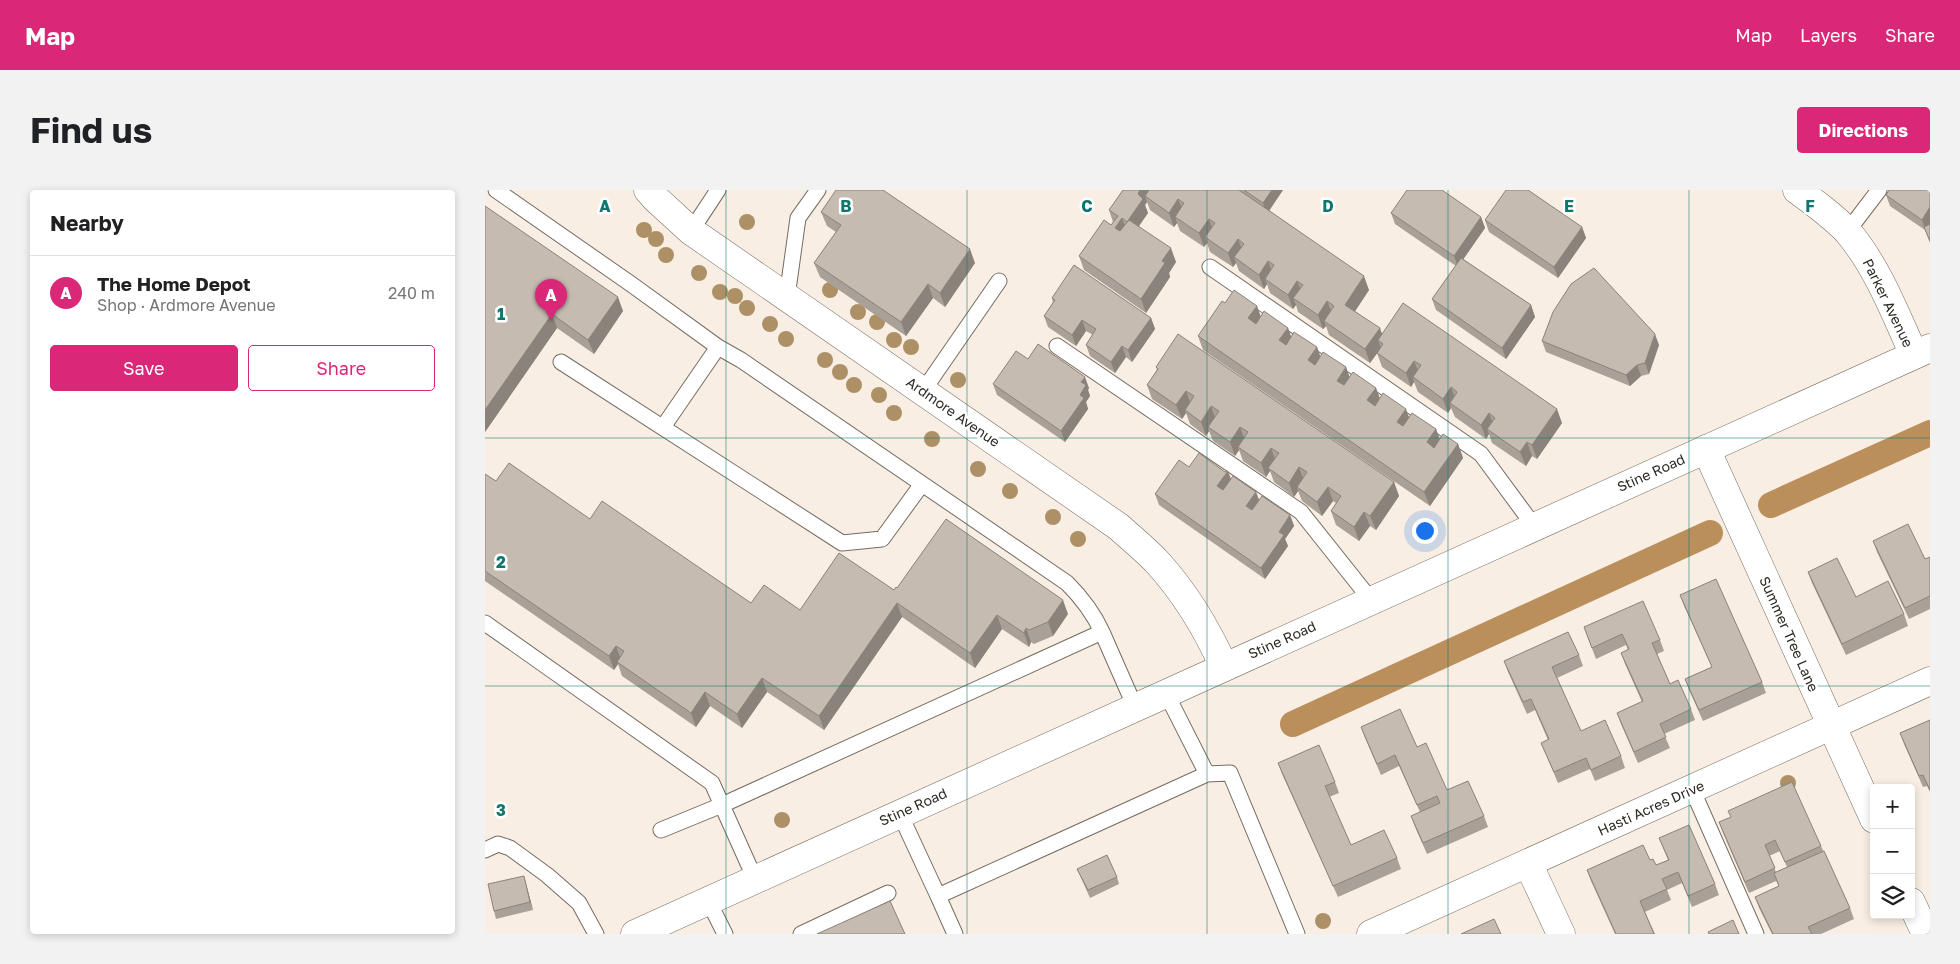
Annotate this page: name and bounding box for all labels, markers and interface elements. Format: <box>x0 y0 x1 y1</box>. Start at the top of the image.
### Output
text: Map <box>25 21 75 50</box>
text: Map <box>1735 24 1772 46</box>
text: Layers <box>1800 24 1857 46</box>
text: Share <box>1885 24 1935 46</box>
button: Directions <box>1797 107 1930 153</box>
text: Find us <box>30 109 152 151</box>
text: A <box>599 196 611 216</box>
text: B <box>840 196 852 216</box>
text: C <box>1081 196 1093 216</box>
text: D <box>1322 196 1334 216</box>
text: E <box>1564 196 1574 216</box>
text: F <box>1805 196 1815 216</box>
text: Nearby <box>50 210 124 236</box>
street label: Parker Avenue <box>1860 256 1917 350</box>
text: The Home Depot <box>97 272 251 295</box>
pin: A <box>535 279 567 320</box>
text: A <box>60 283 72 303</box>
text: 240 m <box>388 283 435 303</box>
text: Shop · Ardmore Avenue <box>97 295 276 315</box>
text: 1 <box>497 304 505 324</box>
button: Save <box>50 345 238 391</box>
button: Share <box>248 345 435 391</box>
street label: Ardmore Avenue <box>903 373 1003 450</box>
street label: Stine Road <box>1614 450 1687 495</box>
your location <box>1412 518 1438 544</box>
text: 2 <box>496 552 506 572</box>
street label: Summer Tree Lane <box>1756 573 1823 694</box>
street label: Stine Road <box>1245 617 1318 662</box>
street label: Hasti Acres Drive <box>1595 776 1707 839</box>
street label: Stine Road <box>876 784 949 829</box>
map controls <box>1870 784 1915 919</box>
button: + <box>1870 784 1915 829</box>
text: 3 <box>496 800 506 820</box>
button: − <box>1870 829 1915 874</box>
button: layers <box>1870 874 1915 919</box>

